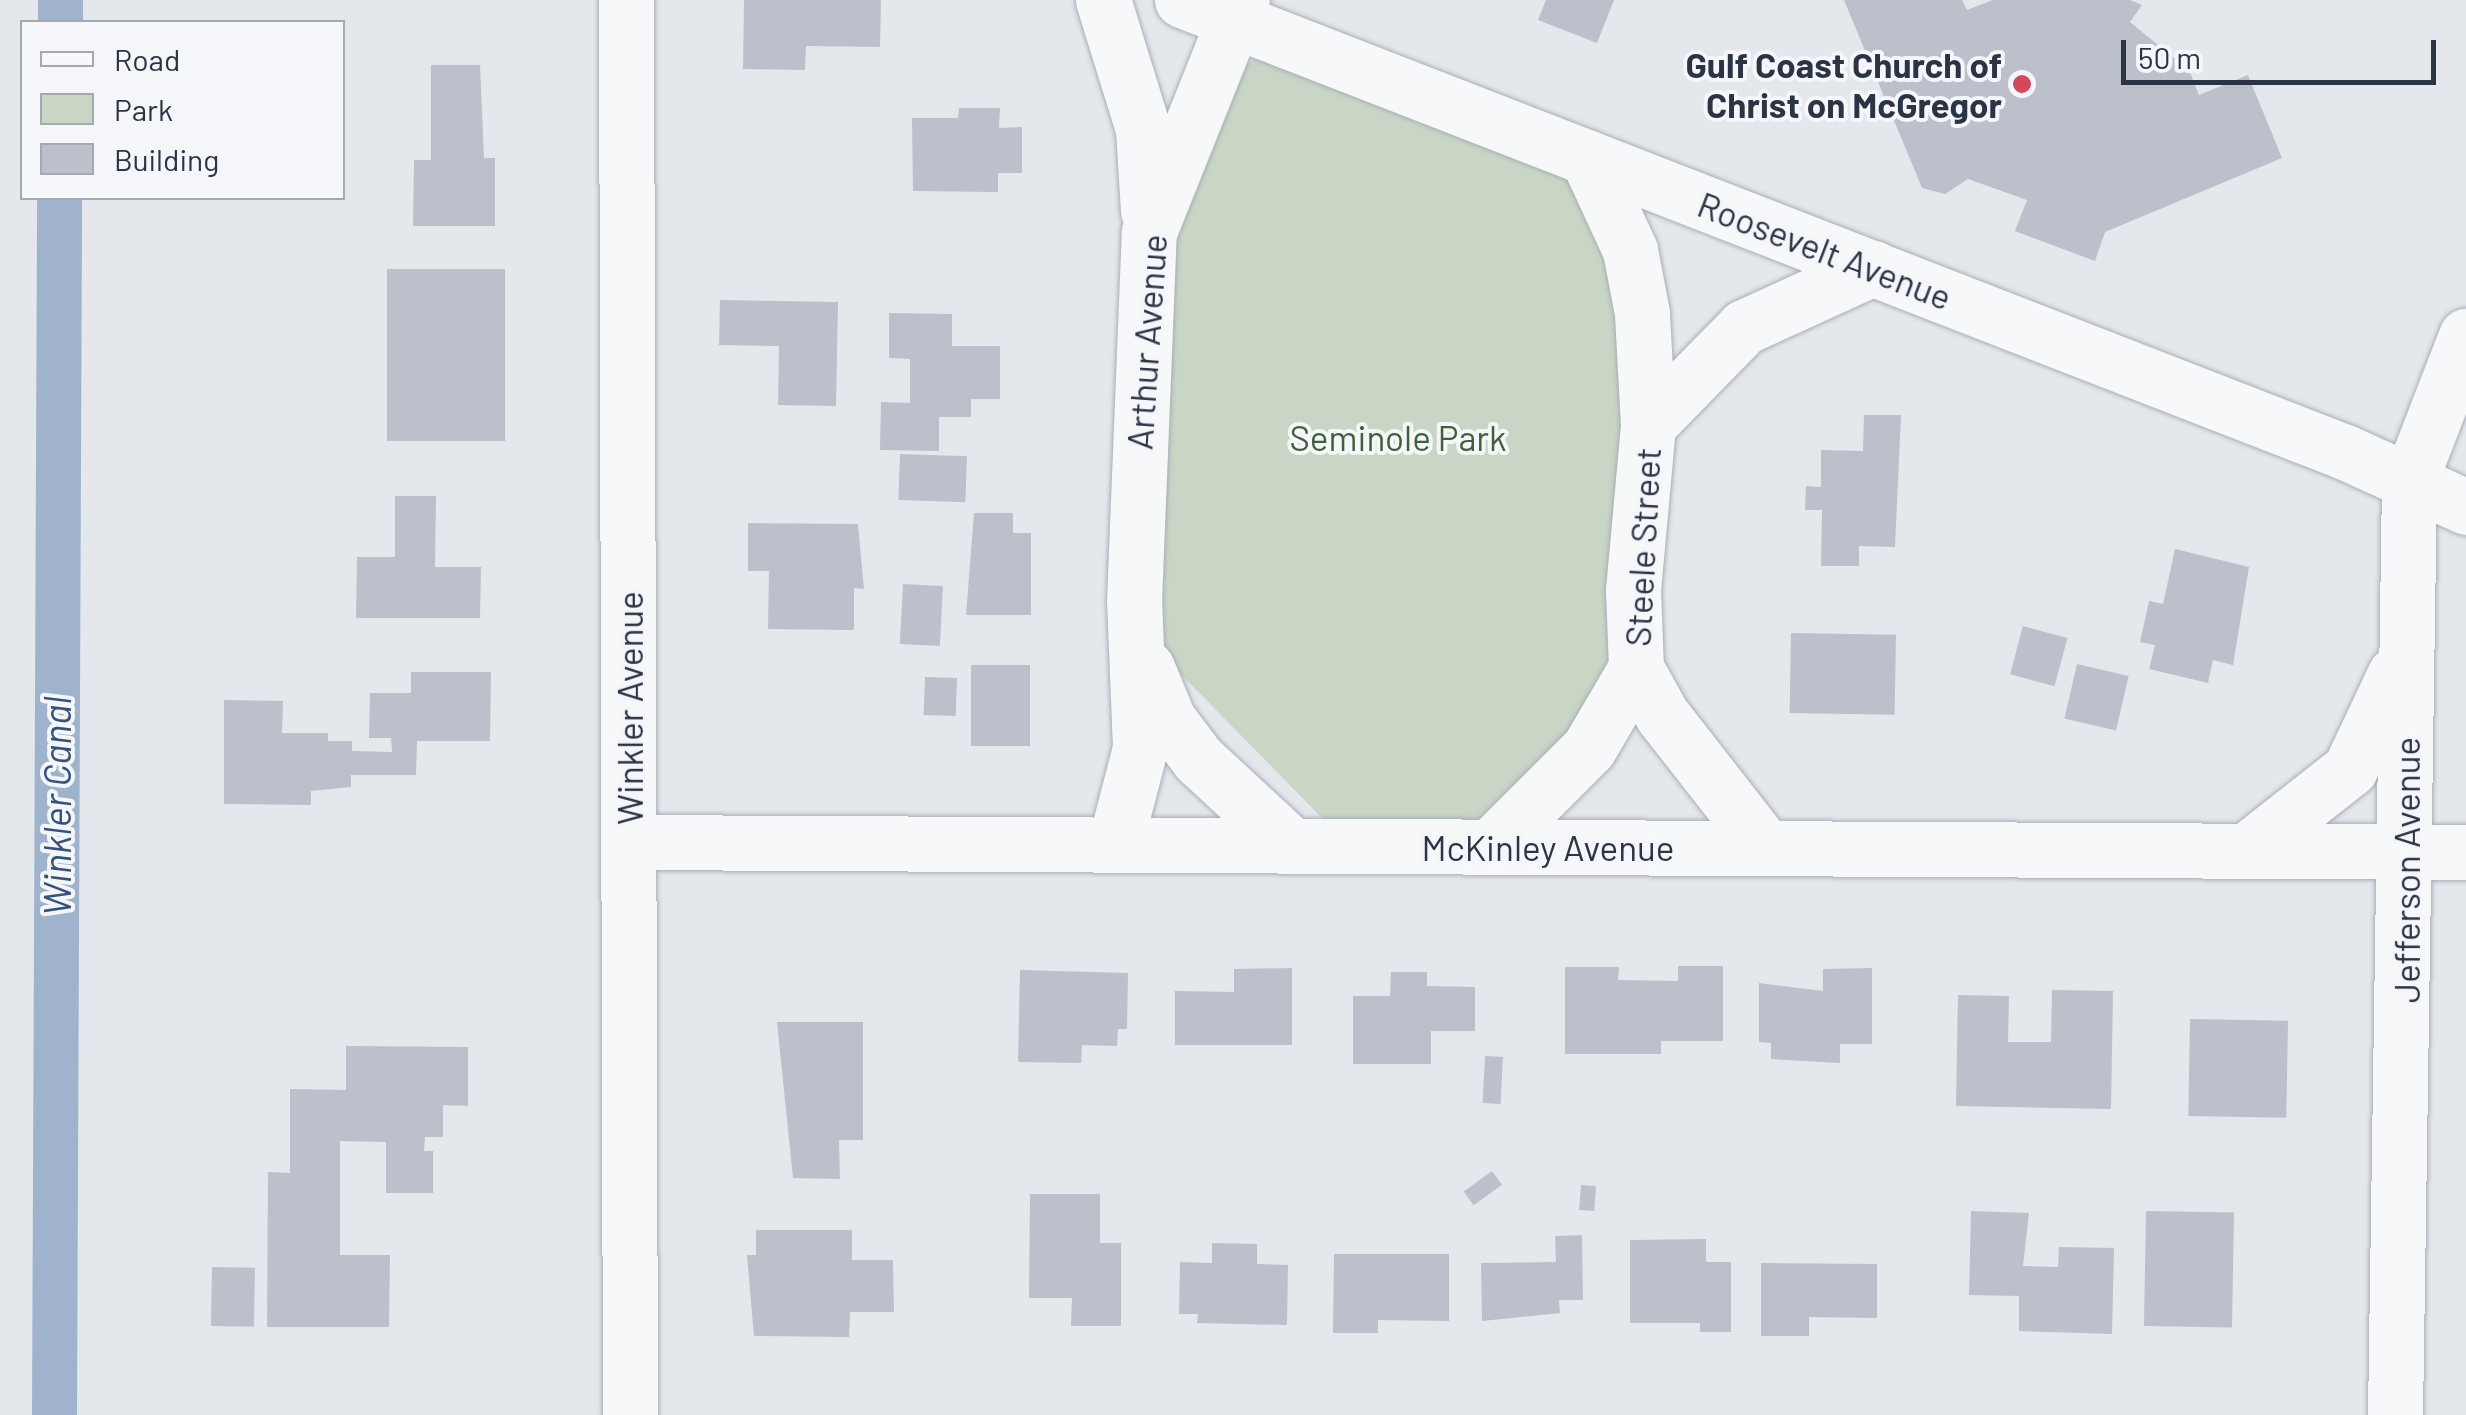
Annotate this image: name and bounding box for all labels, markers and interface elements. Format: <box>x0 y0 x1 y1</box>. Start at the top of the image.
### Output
legend <box>20 20 345 200</box>
scale bar <box>2126 20 2441 82</box>
text: 50 m <box>2138 39 2201 75</box>
text: Road <box>114 41 180 77</box>
place label: Gulf Coast Church of Christ on McGregor <box>1685 43 2002 125</box>
marker: Gulf Coast Church of Christ on McGregor <box>2011 73 2033 95</box>
text: Park <box>114 91 173 127</box>
text: Building <box>114 141 219 177</box>
street label: Roosevelt Avenue <box>1692 182 1958 318</box>
street label: Arthur Avenue <box>1118 233 1174 451</box>
park label: Seminole Park <box>1289 416 1507 458</box>
street label: Steele Street <box>1616 446 1668 648</box>
street label: Winkler Avenue <box>608 591 650 825</box>
water label: Winkler Canal <box>34 696 80 916</box>
street label: Jefferson Avenue <box>2385 737 2427 1003</box>
street label: McKinley Avenue <box>1421 826 1675 868</box>

